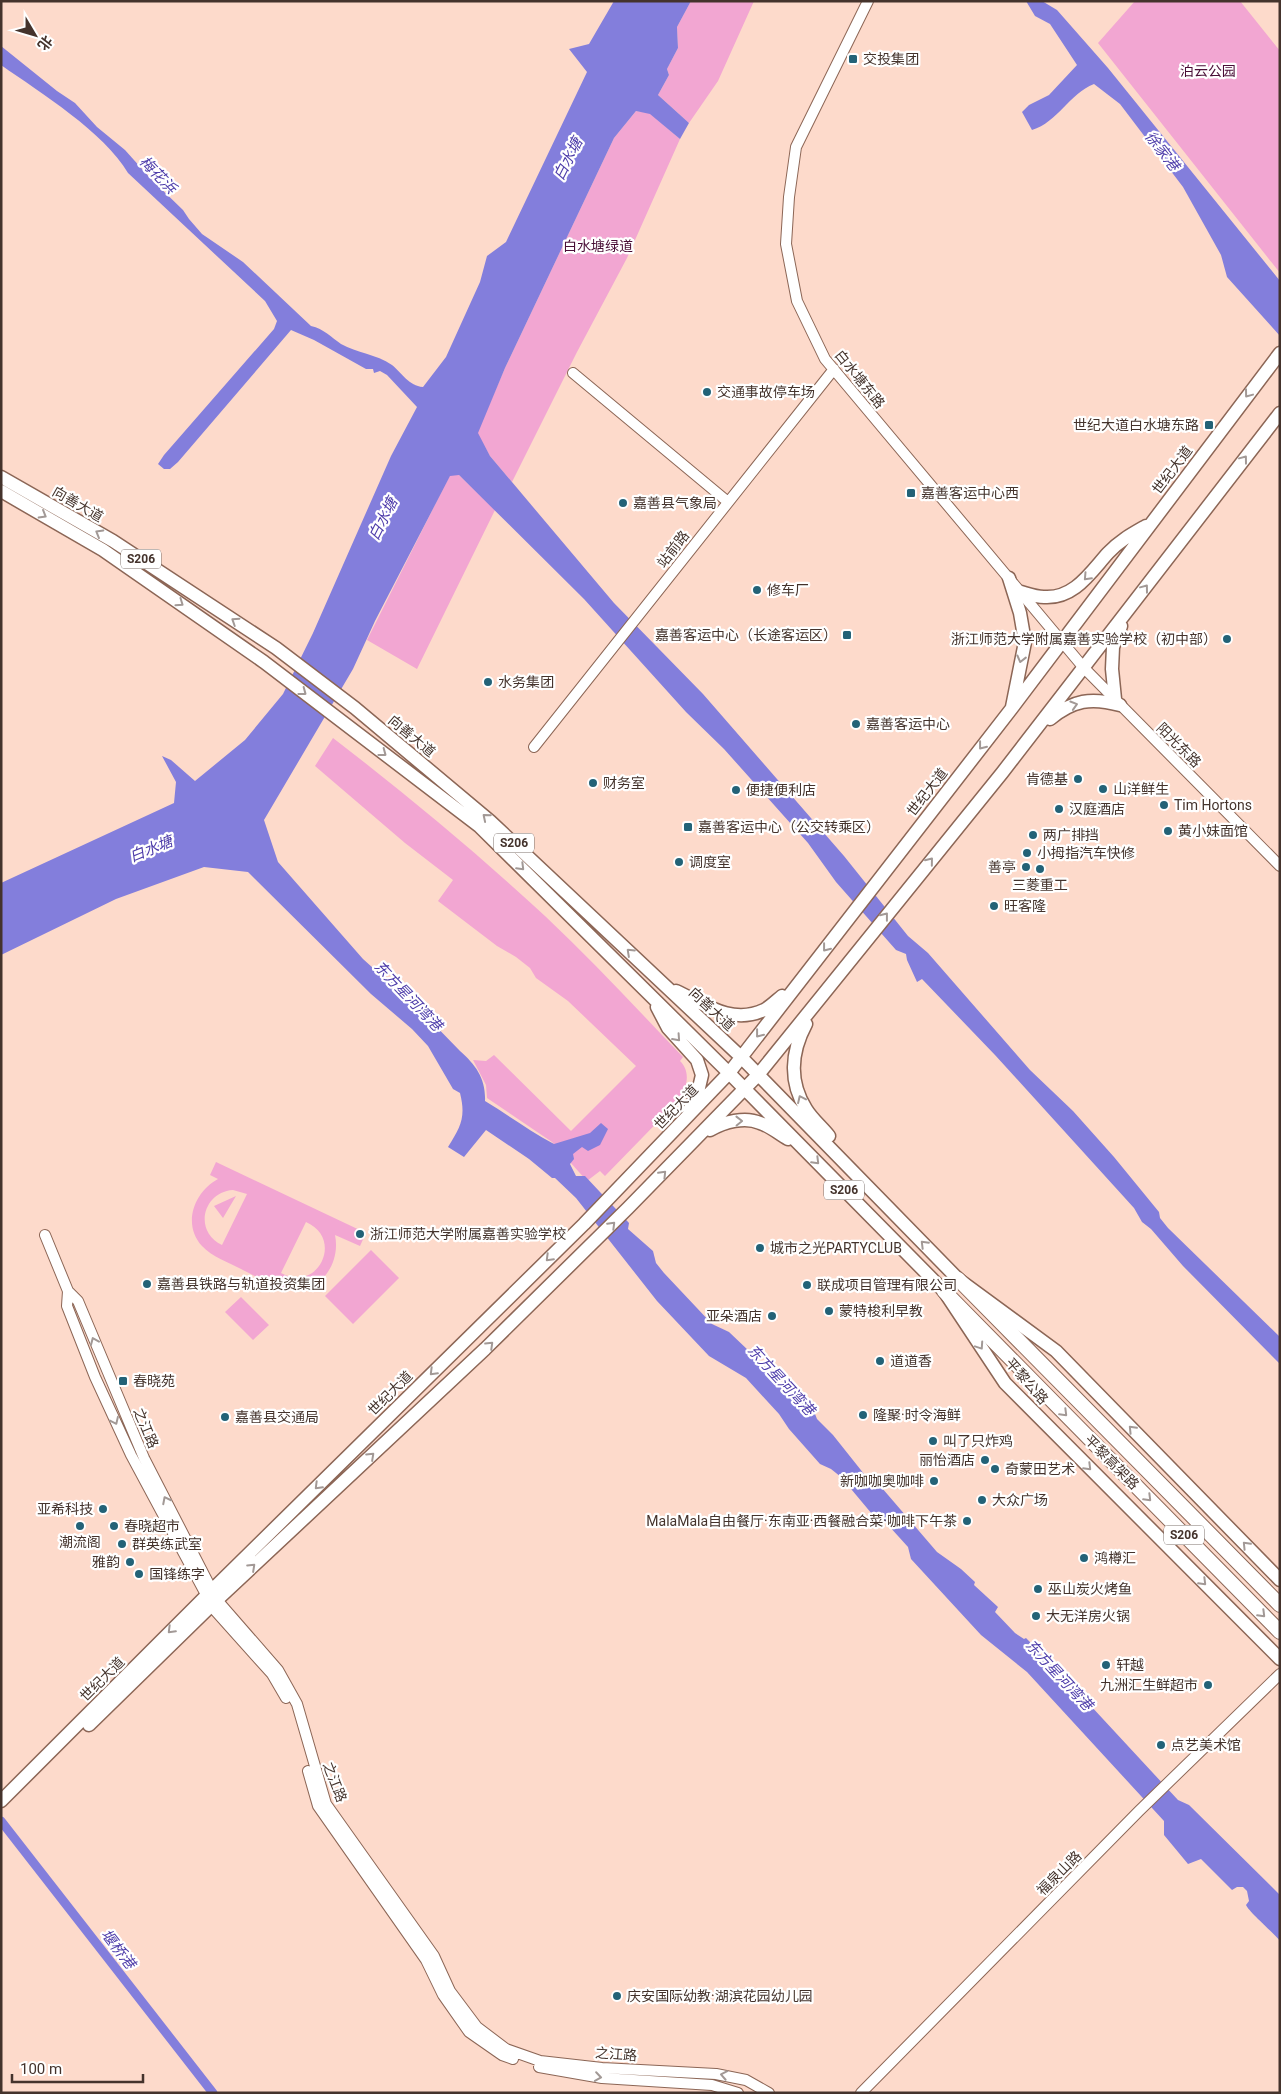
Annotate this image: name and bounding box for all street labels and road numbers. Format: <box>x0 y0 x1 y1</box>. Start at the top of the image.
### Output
street label: 白水塘东路 <box>832 347 888 411</box>
street label: 世纪大道 <box>1149 443 1195 497</box>
street label: 向善大道 <box>50 483 106 525</box>
street label: 站前路 <box>654 528 692 570</box>
road number: S206 <box>121 550 161 568</box>
street label: 向善大道 <box>385 712 439 760</box>
street label: 阳光东路 <box>1154 720 1204 770</box>
street label: 世纪大道 <box>903 765 951 819</box>
road number: S206 <box>494 834 534 852</box>
street label: 向善大道 <box>686 984 738 1034</box>
street label: 世纪大道 <box>651 1081 701 1133</box>
road number: S206 <box>824 1180 864 1200</box>
street label: 平黎公路 <box>1003 1355 1051 1407</box>
street label: 世纪大道 <box>365 1368 415 1418</box>
street label: 之江路 <box>130 1406 162 1450</box>
street label: 平黎高架路 <box>1082 1432 1142 1492</box>
road number: S206 <box>1164 1526 1204 1544</box>
street label: 世纪大道 <box>77 1654 127 1704</box>
street label: 之江路 <box>320 1760 350 1804</box>
street label: 福泉山路 <box>1034 1848 1084 1898</box>
street label: 之江路 <box>594 2045 638 2063</box>

